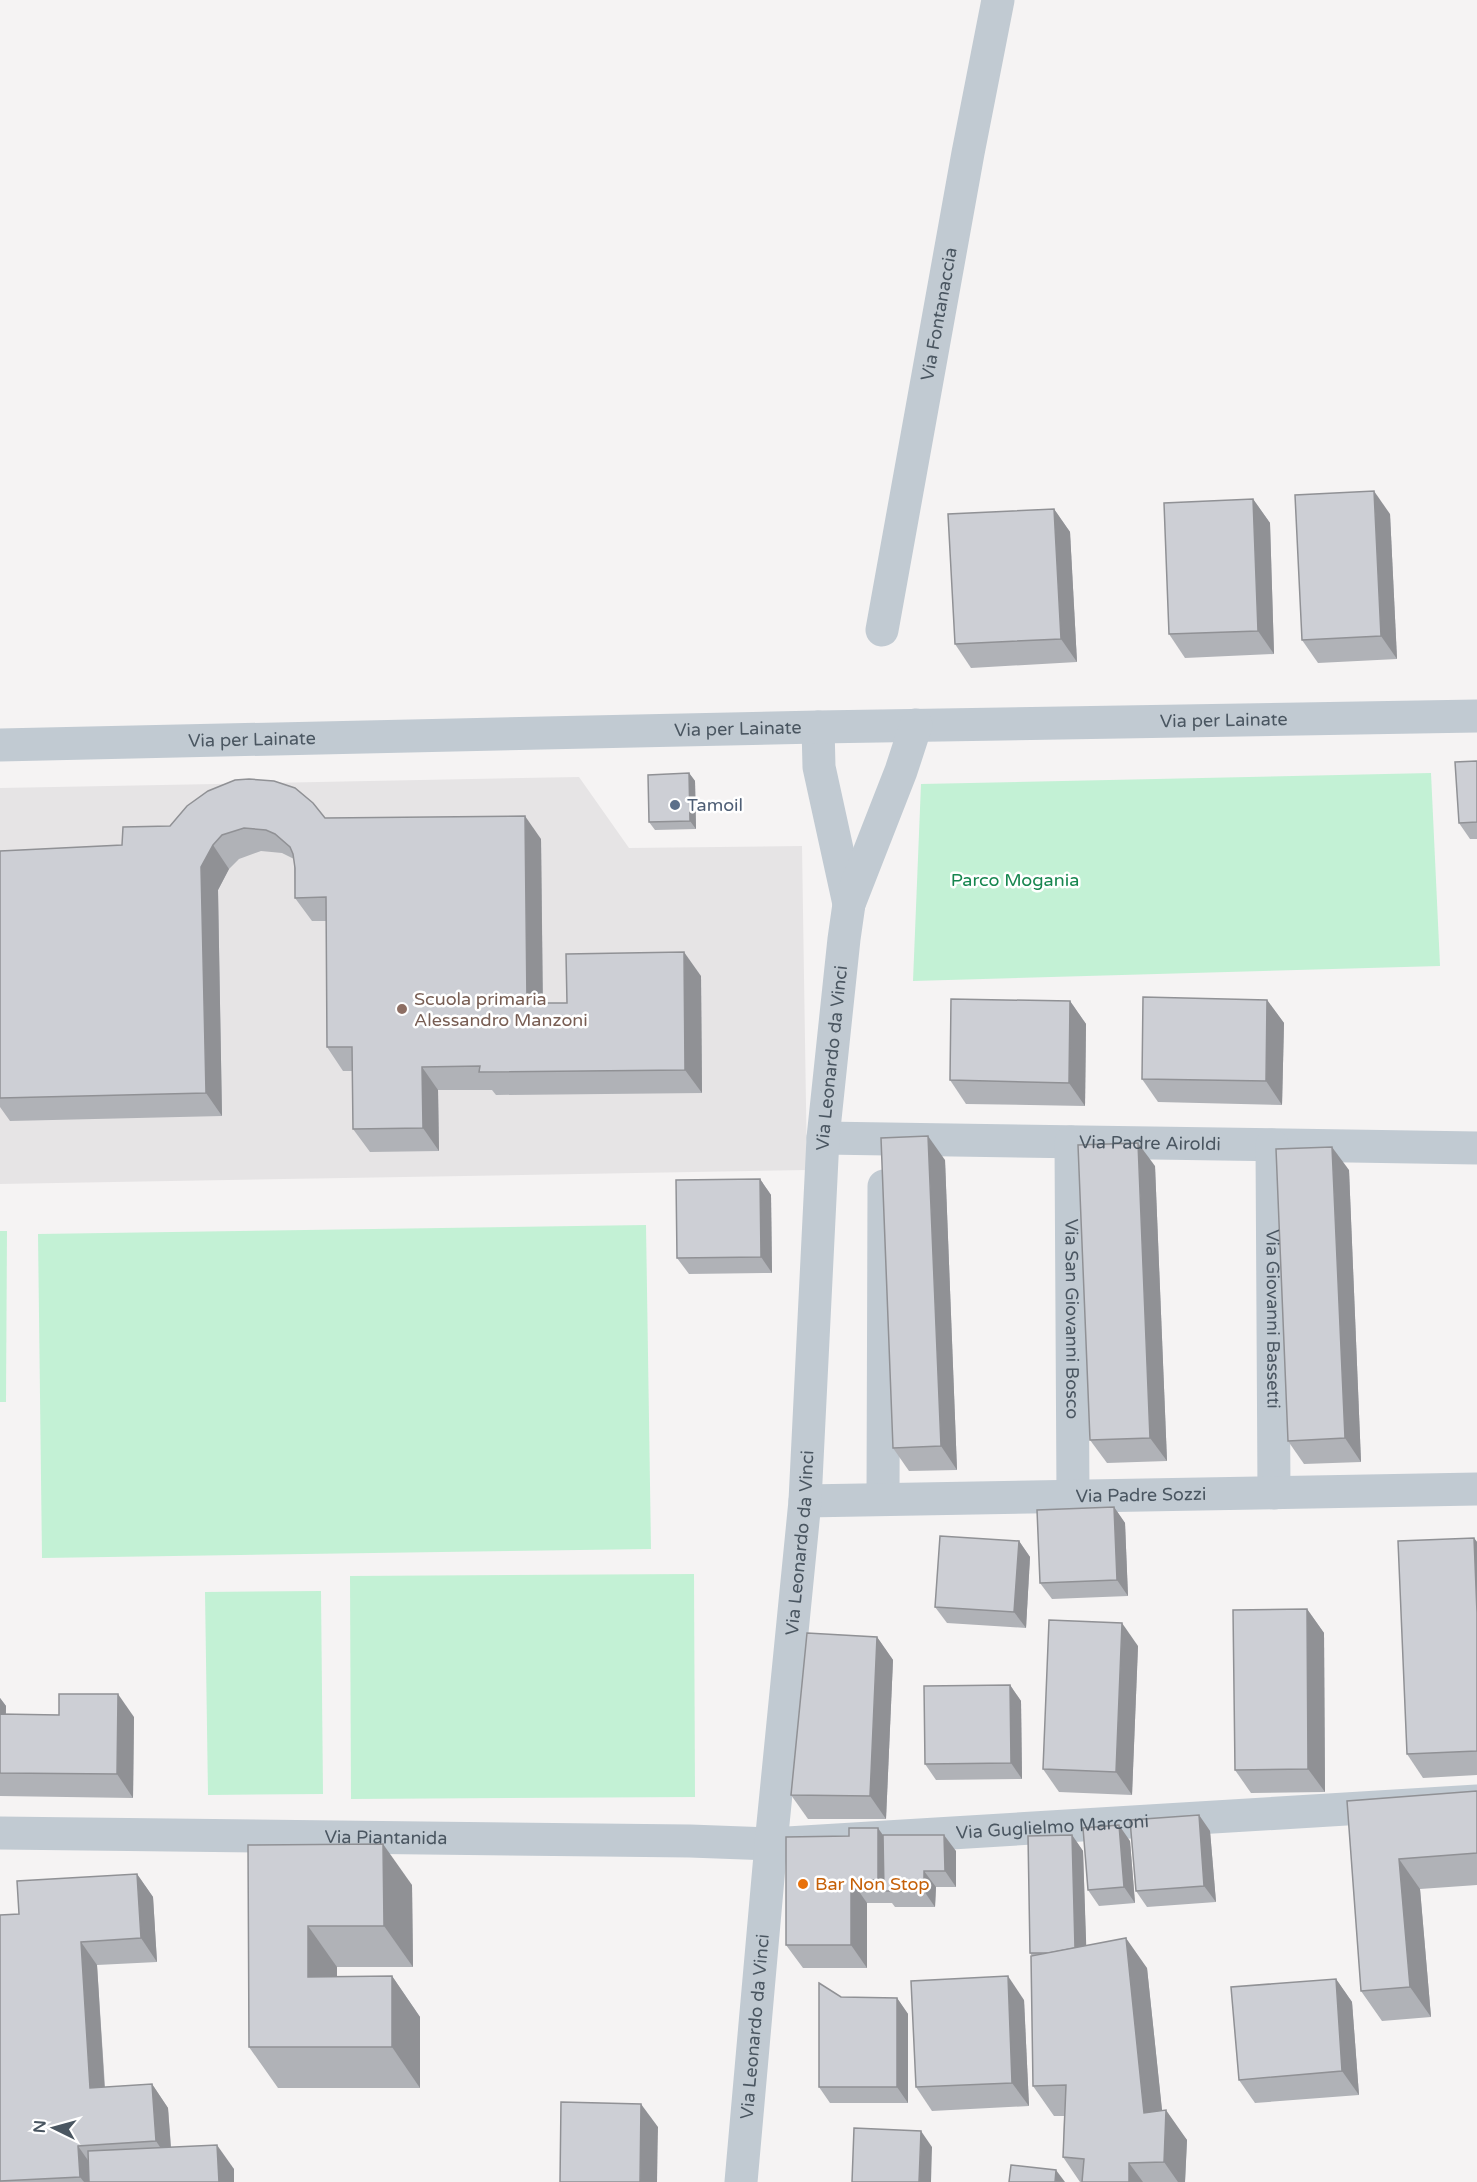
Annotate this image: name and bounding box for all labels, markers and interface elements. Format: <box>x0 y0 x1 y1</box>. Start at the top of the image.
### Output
street label: Via Fontanaccia <box>916 246 962 383</box>
street label: Via per Lainate <box>1160 708 1288 732</box>
street label: Via per Lainate <box>674 716 802 741</box>
street label: Via per Lainate <box>188 727 316 752</box>
place label: Tamoil <box>687 794 743 816</box>
marker: Tamoil <box>668 798 682 812</box>
park label: Parco Mogania <box>951 869 1079 891</box>
street label: Via Leonardo da Vinci <box>811 964 852 1151</box>
place label: Scuola primaria Alessandro Manzoni <box>414 988 588 1031</box>
marker: Scuola primaria Alessandro Manzoni <box>395 1002 409 1016</box>
street label: Via Padre Airoldi <box>1079 1131 1221 1155</box>
street label: Via San Giovanni Bosco <box>1060 1219 1084 1419</box>
street label: Via Giovanni Bassetti <box>1261 1229 1285 1409</box>
street label: Via Leonardo da Vinci <box>781 1450 819 1636</box>
street label: Via Padre Sozzi <box>1075 1483 1206 1507</box>
street label: Via Guglielmo Marconi <box>955 1810 1150 1844</box>
street label: Via Piantanida <box>324 1826 448 1849</box>
place label: Bar Non Stop <box>815 1873 930 1895</box>
marker: Bar Non Stop <box>796 1877 810 1891</box>
street label: Via Leonardo da Vinci <box>736 1933 774 2120</box>
north arrow <box>24 2098 84 2158</box>
text: N <box>30 2120 51 2134</box>

